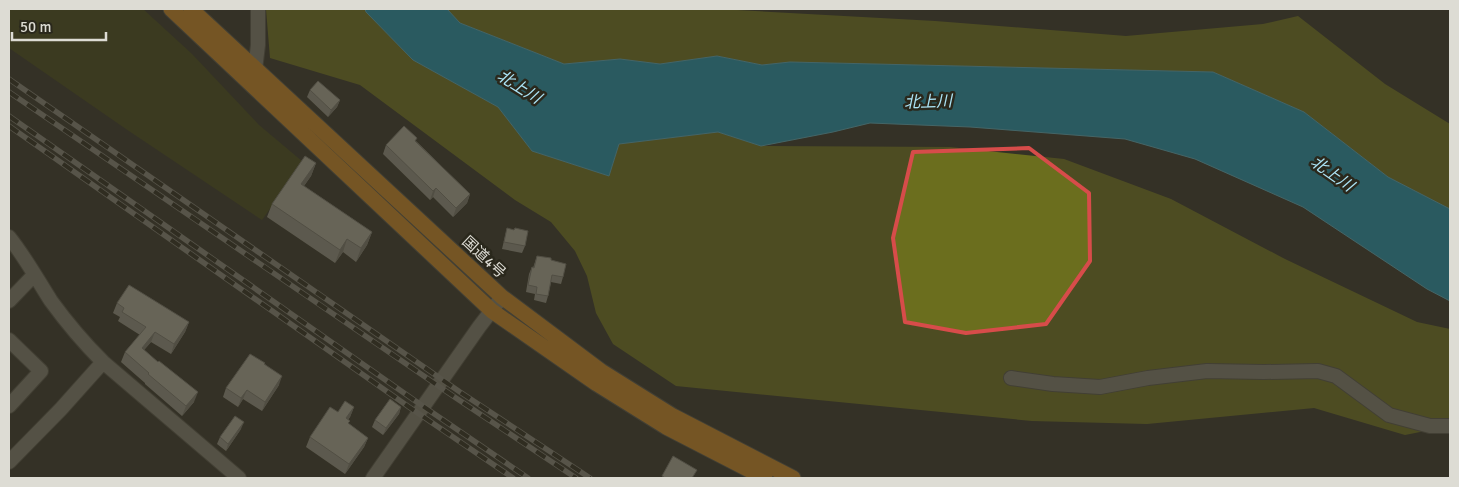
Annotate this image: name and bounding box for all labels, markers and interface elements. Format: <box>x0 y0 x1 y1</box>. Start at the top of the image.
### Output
scale bar <box>12 10 106 42</box>
text: 50 m <box>20 18 51 36</box>
water label: 北上川 <box>493 66 546 109</box>
water label: 北上川 <box>904 91 954 113</box>
water label: 北上川 <box>1307 152 1359 197</box>
street label: 国道4号 <box>458 232 510 282</box>

